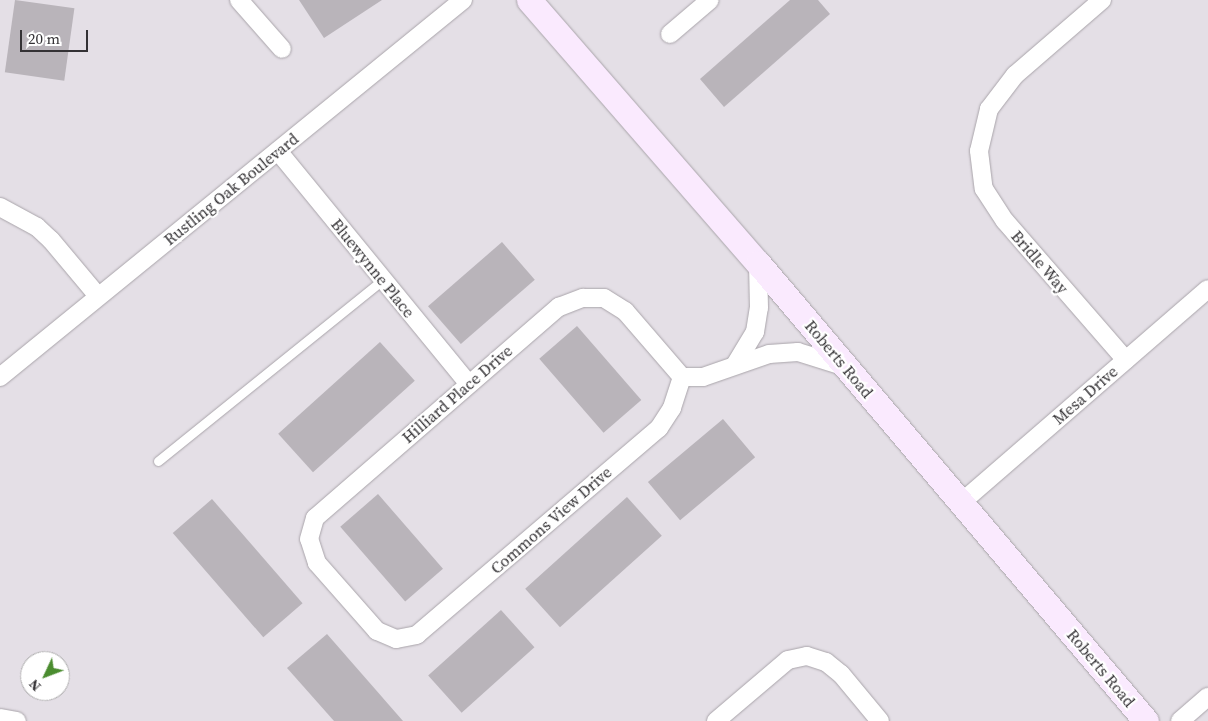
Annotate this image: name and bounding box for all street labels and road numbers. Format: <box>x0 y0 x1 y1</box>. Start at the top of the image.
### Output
street label: Rustling Oak Boulevard <box>160 129 302 249</box>
street label: Bluewynne Place <box>327 215 419 321</box>
street label: Bridle Way <box>1007 226 1073 298</box>
street label: Roberts Road <box>801 316 877 402</box>
street label: Hilliard Place Drive <box>398 341 516 447</box>
street label: Mesa Drive <box>1049 362 1121 428</box>
street label: Commons View Drive <box>486 462 616 578</box>
street label: Roberts Road <box>1063 625 1139 711</box>

